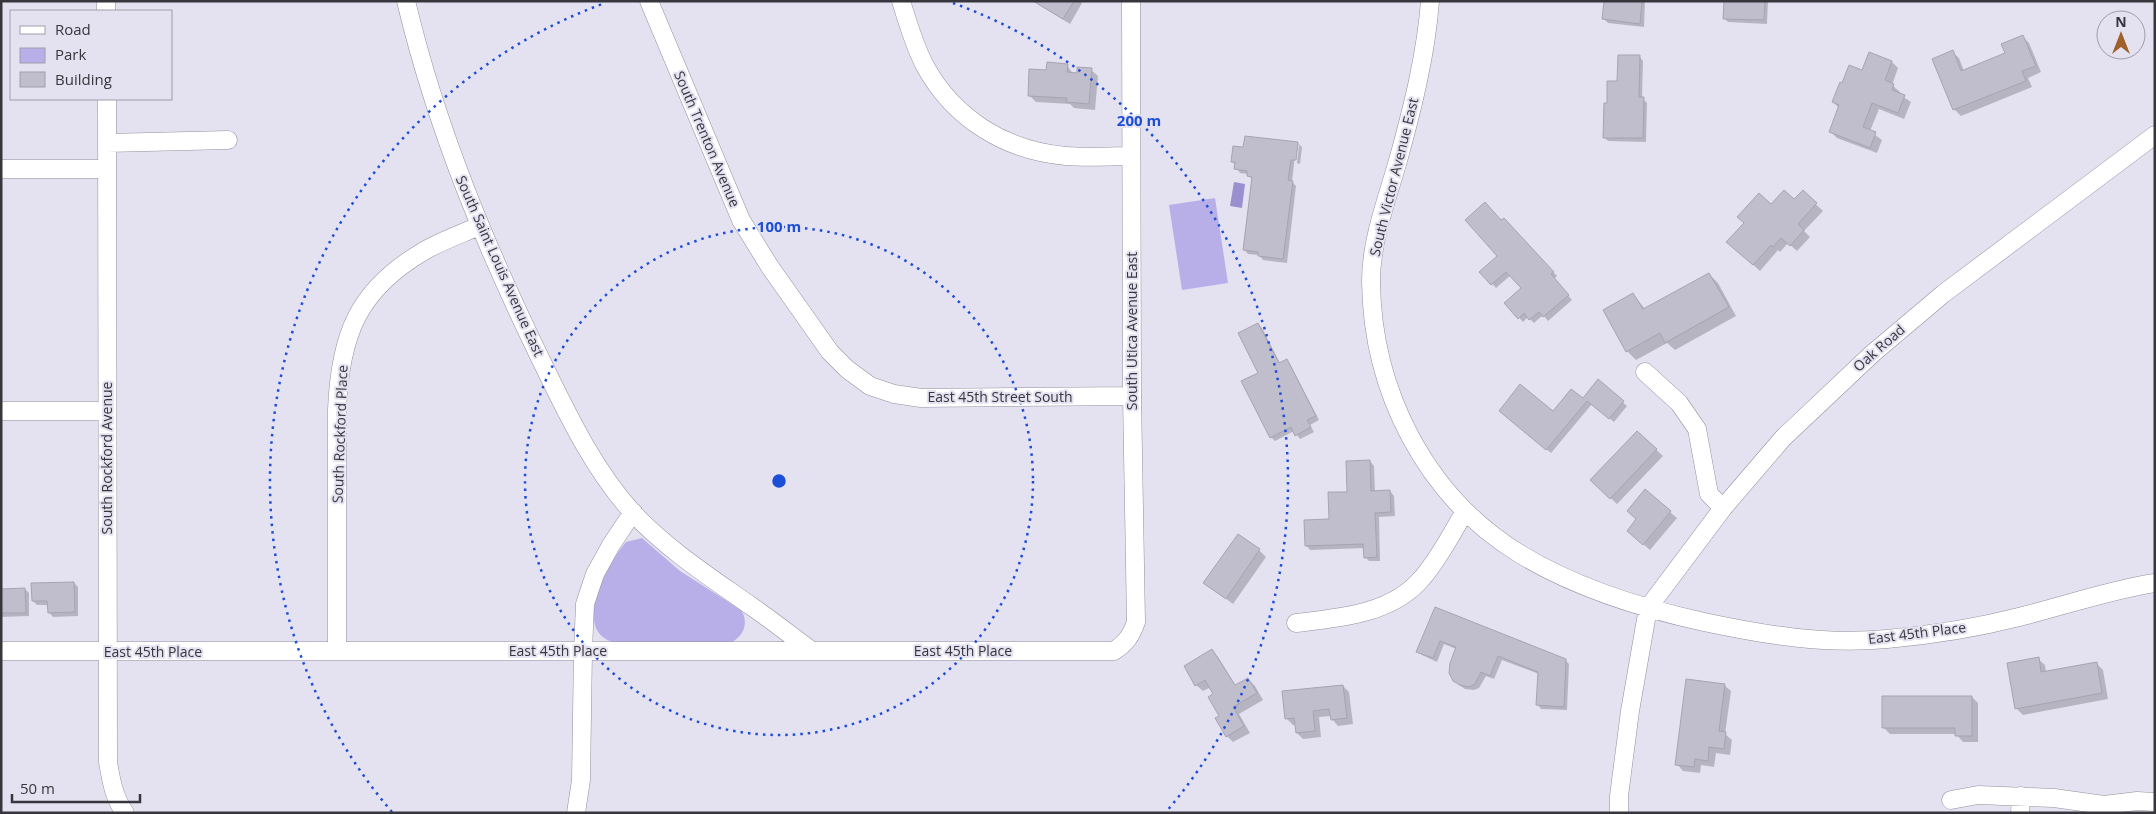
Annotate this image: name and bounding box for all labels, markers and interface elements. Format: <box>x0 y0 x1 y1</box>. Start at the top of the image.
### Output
legend <box>10 10 172 100</box>
north arrow <box>2096 10 2146 60</box>
text: N <box>2115 12 2127 31</box>
text: Road <box>55 19 91 39</box>
text: Park <box>55 44 86 64</box>
street label: South Trenton Avenue <box>670 68 745 210</box>
text: Building <box>55 69 112 89</box>
street label: South Victor Avenue East <box>1365 96 1422 258</box>
text: 200 m <box>1117 110 1161 130</box>
street label: South Saint Louis Avenue East <box>452 172 549 359</box>
text: 100 m <box>757 216 801 236</box>
street label: South Utica Avenue East <box>1122 252 1141 410</box>
street label: Oak Road <box>1849 320 1909 375</box>
street label: South Rockford Place <box>328 364 351 503</box>
street label: South Rockford Avenue <box>97 381 116 534</box>
street label: East 45th Street South <box>927 387 1073 406</box>
centre of rings <box>770 472 788 490</box>
street label: East 45th Place <box>1867 617 1967 648</box>
street label: East 45th Place <box>509 641 607 660</box>
street label: East 45th Place <box>914 641 1012 660</box>
street label: East 45th Place <box>104 642 202 661</box>
scale bar <box>12 772 140 804</box>
text: 50 m <box>20 778 55 798</box>

